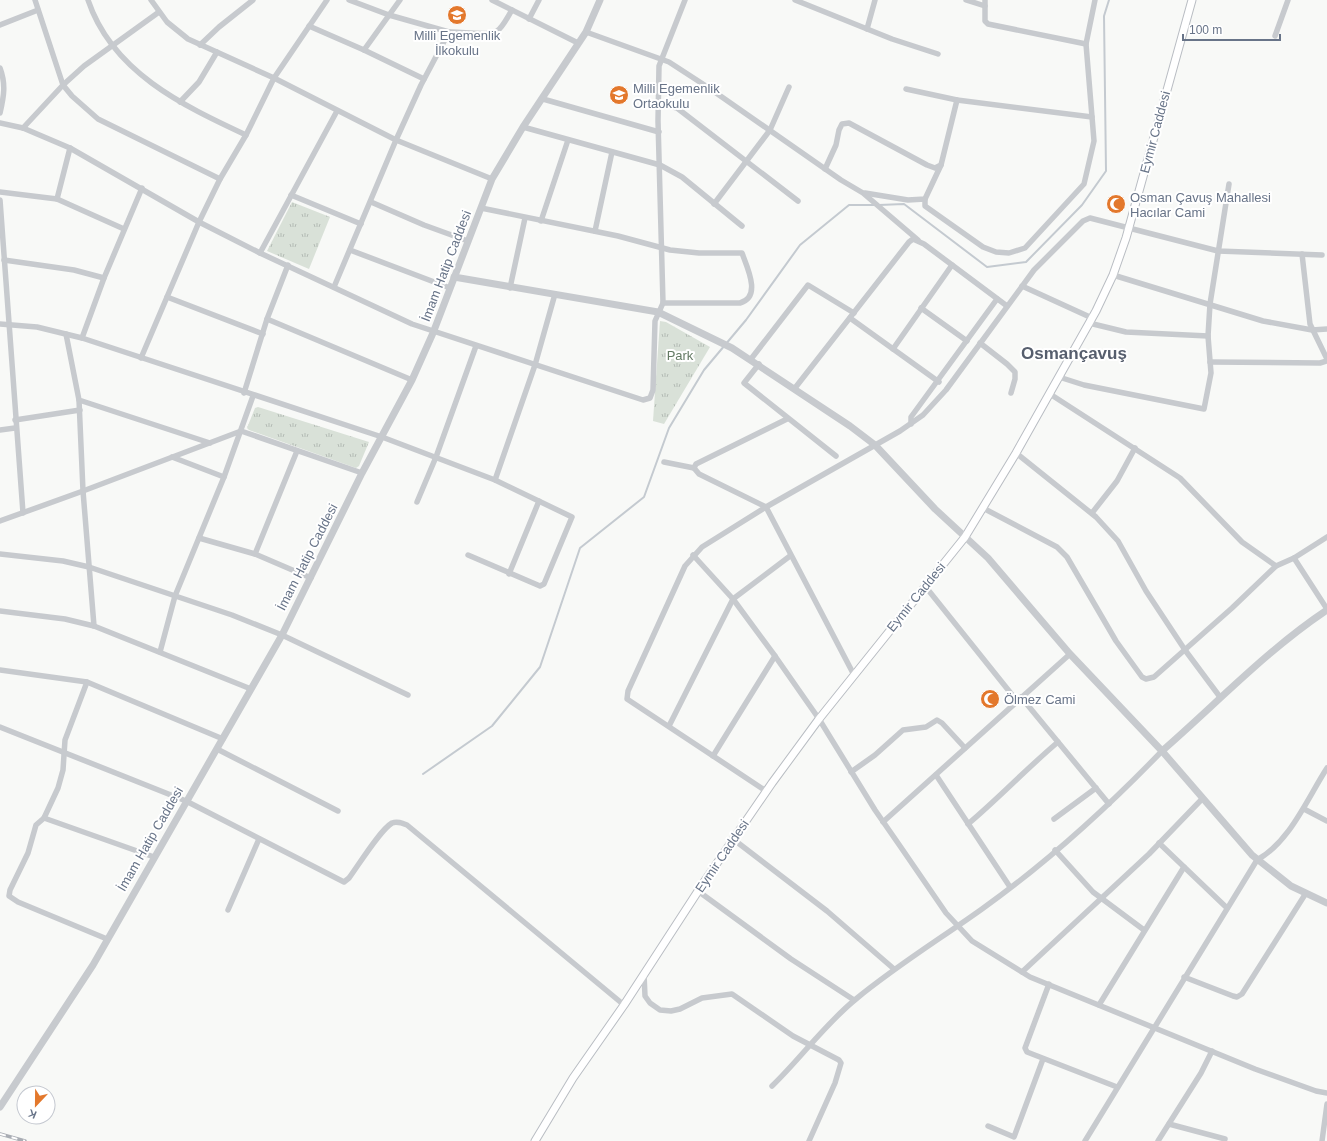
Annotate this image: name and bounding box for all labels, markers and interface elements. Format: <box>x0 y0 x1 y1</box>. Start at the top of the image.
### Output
school or university icon: Milli Egemenlik İlkokulu <box>446 4 468 26</box>
scale bar <box>1183 16 1280 42</box>
text: 100 m <box>1189 23 1222 37</box>
place label: Milli Egemenlik İlkokulu <box>414 28 501 58</box>
place label: Milli Egemenlik Ortaokulu <box>633 81 720 111</box>
school or university icon: Milli Egemenlik Ortaokulu <box>608 84 630 106</box>
street label: Eymir Caddesi <box>1137 89 1173 175</box>
place label: Osman Çavuş Mahallesi Hacılar Cami <box>1130 190 1271 220</box>
mosque icon: Osman Çavuş Mahallesi Hacılar Cami <box>1105 193 1127 215</box>
street label: İmam Hatip Caddesi <box>418 208 474 324</box>
district label: Osmançavuş <box>1021 344 1127 363</box>
park label: Park <box>667 348 694 363</box>
street label: İmam Hatip Caddesi <box>274 501 340 613</box>
street label: Eymir Caddesi <box>884 559 948 635</box>
mosque icon: Ölmez Cami <box>979 688 1001 710</box>
place label: Ölmez Cami <box>1004 692 1076 707</box>
street label: İmam Hatip Caddesi <box>114 784 186 894</box>
street label: Eymir Caddesi <box>692 817 752 895</box>
north arrow <box>16 1085 56 1125</box>
text: K <box>26 1107 38 1121</box>

